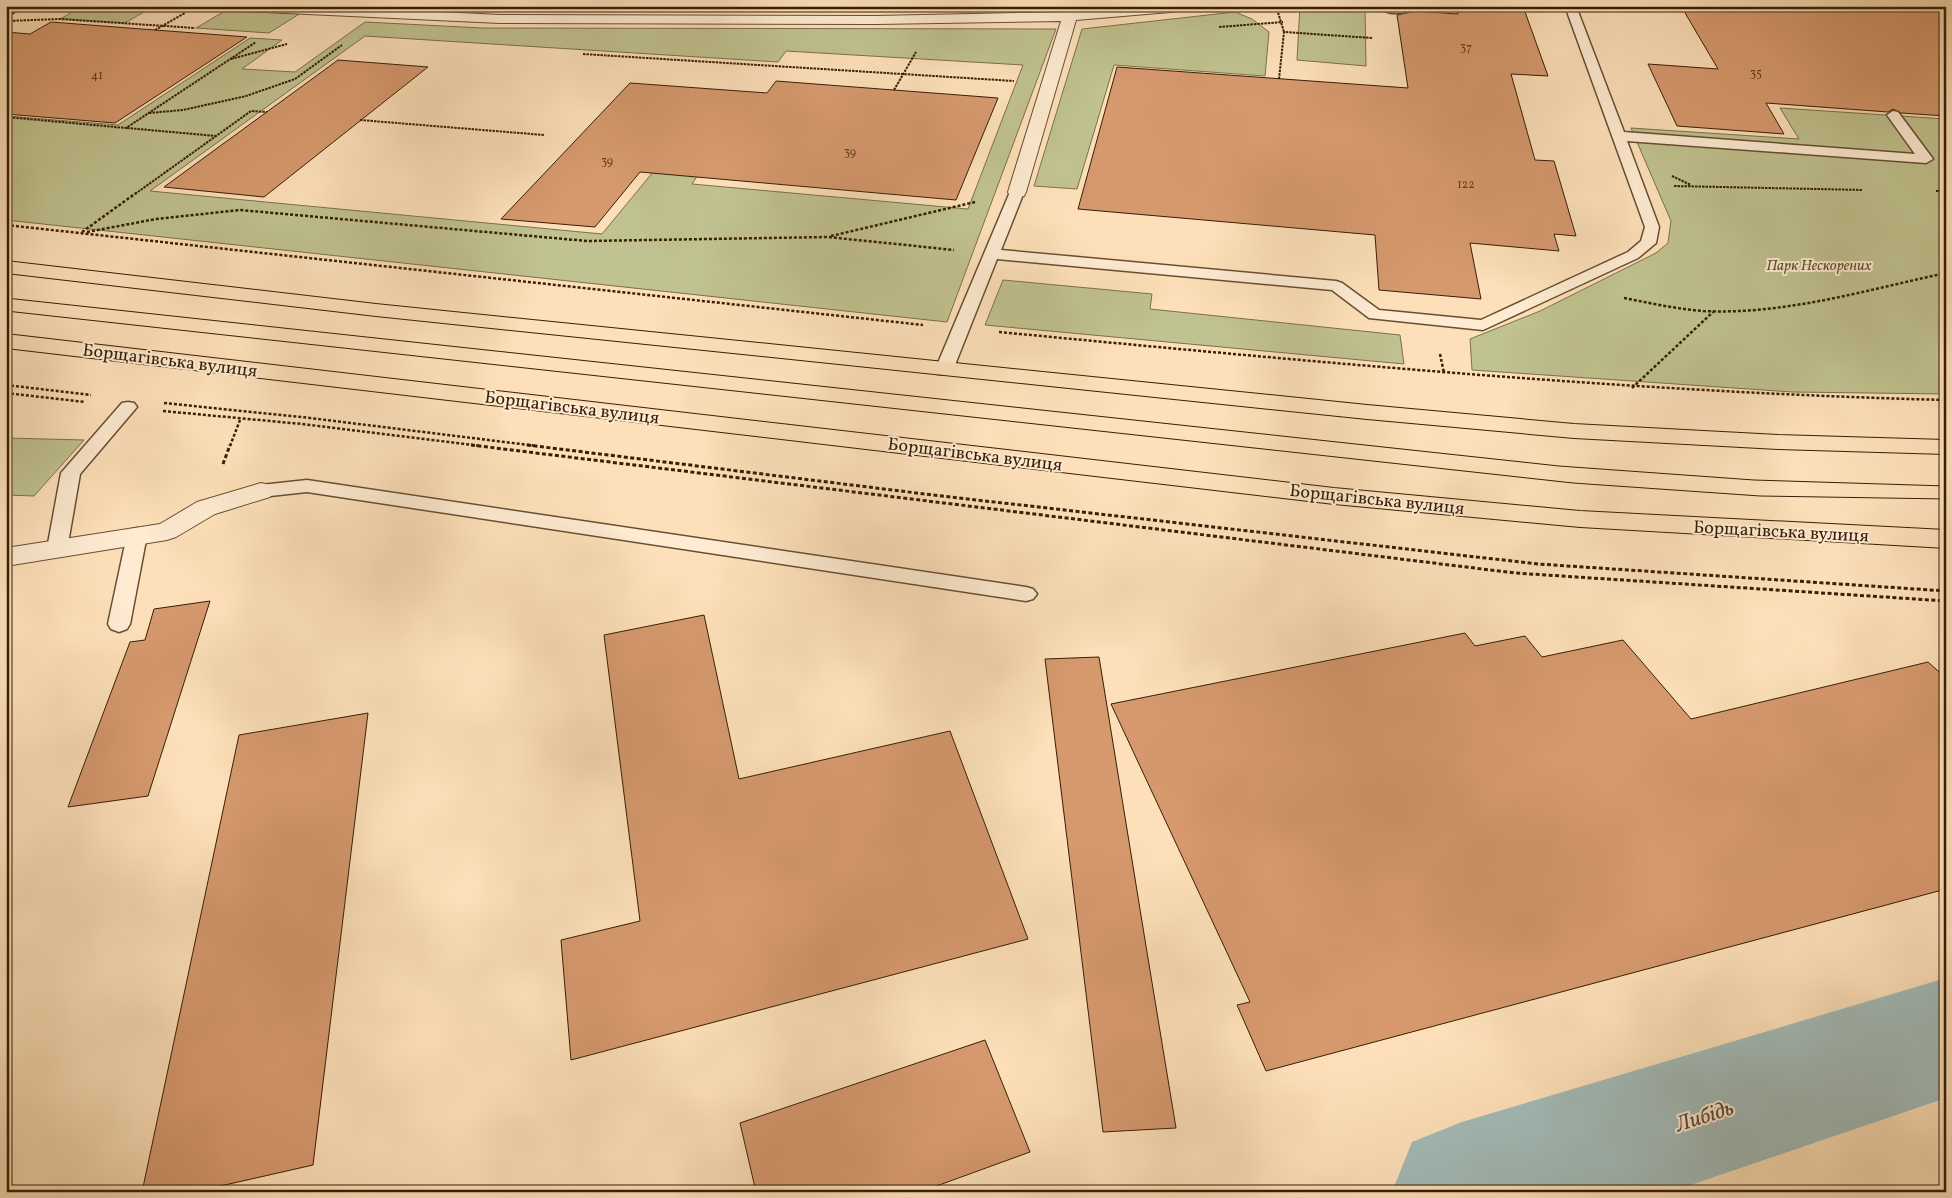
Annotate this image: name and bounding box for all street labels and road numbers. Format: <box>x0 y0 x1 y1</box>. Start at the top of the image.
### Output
street label: Борщагівська вулиця <box>81 338 259 385</box>
street label: Борщагівська вулиця <box>483 385 661 432</box>
street label: Борщагівська вулиця <box>886 432 1064 479</box>
street label: Борщагівська вулиця <box>1288 479 1466 522</box>
street label: Борщагівська вулиця <box>1692 515 1869 550</box>

